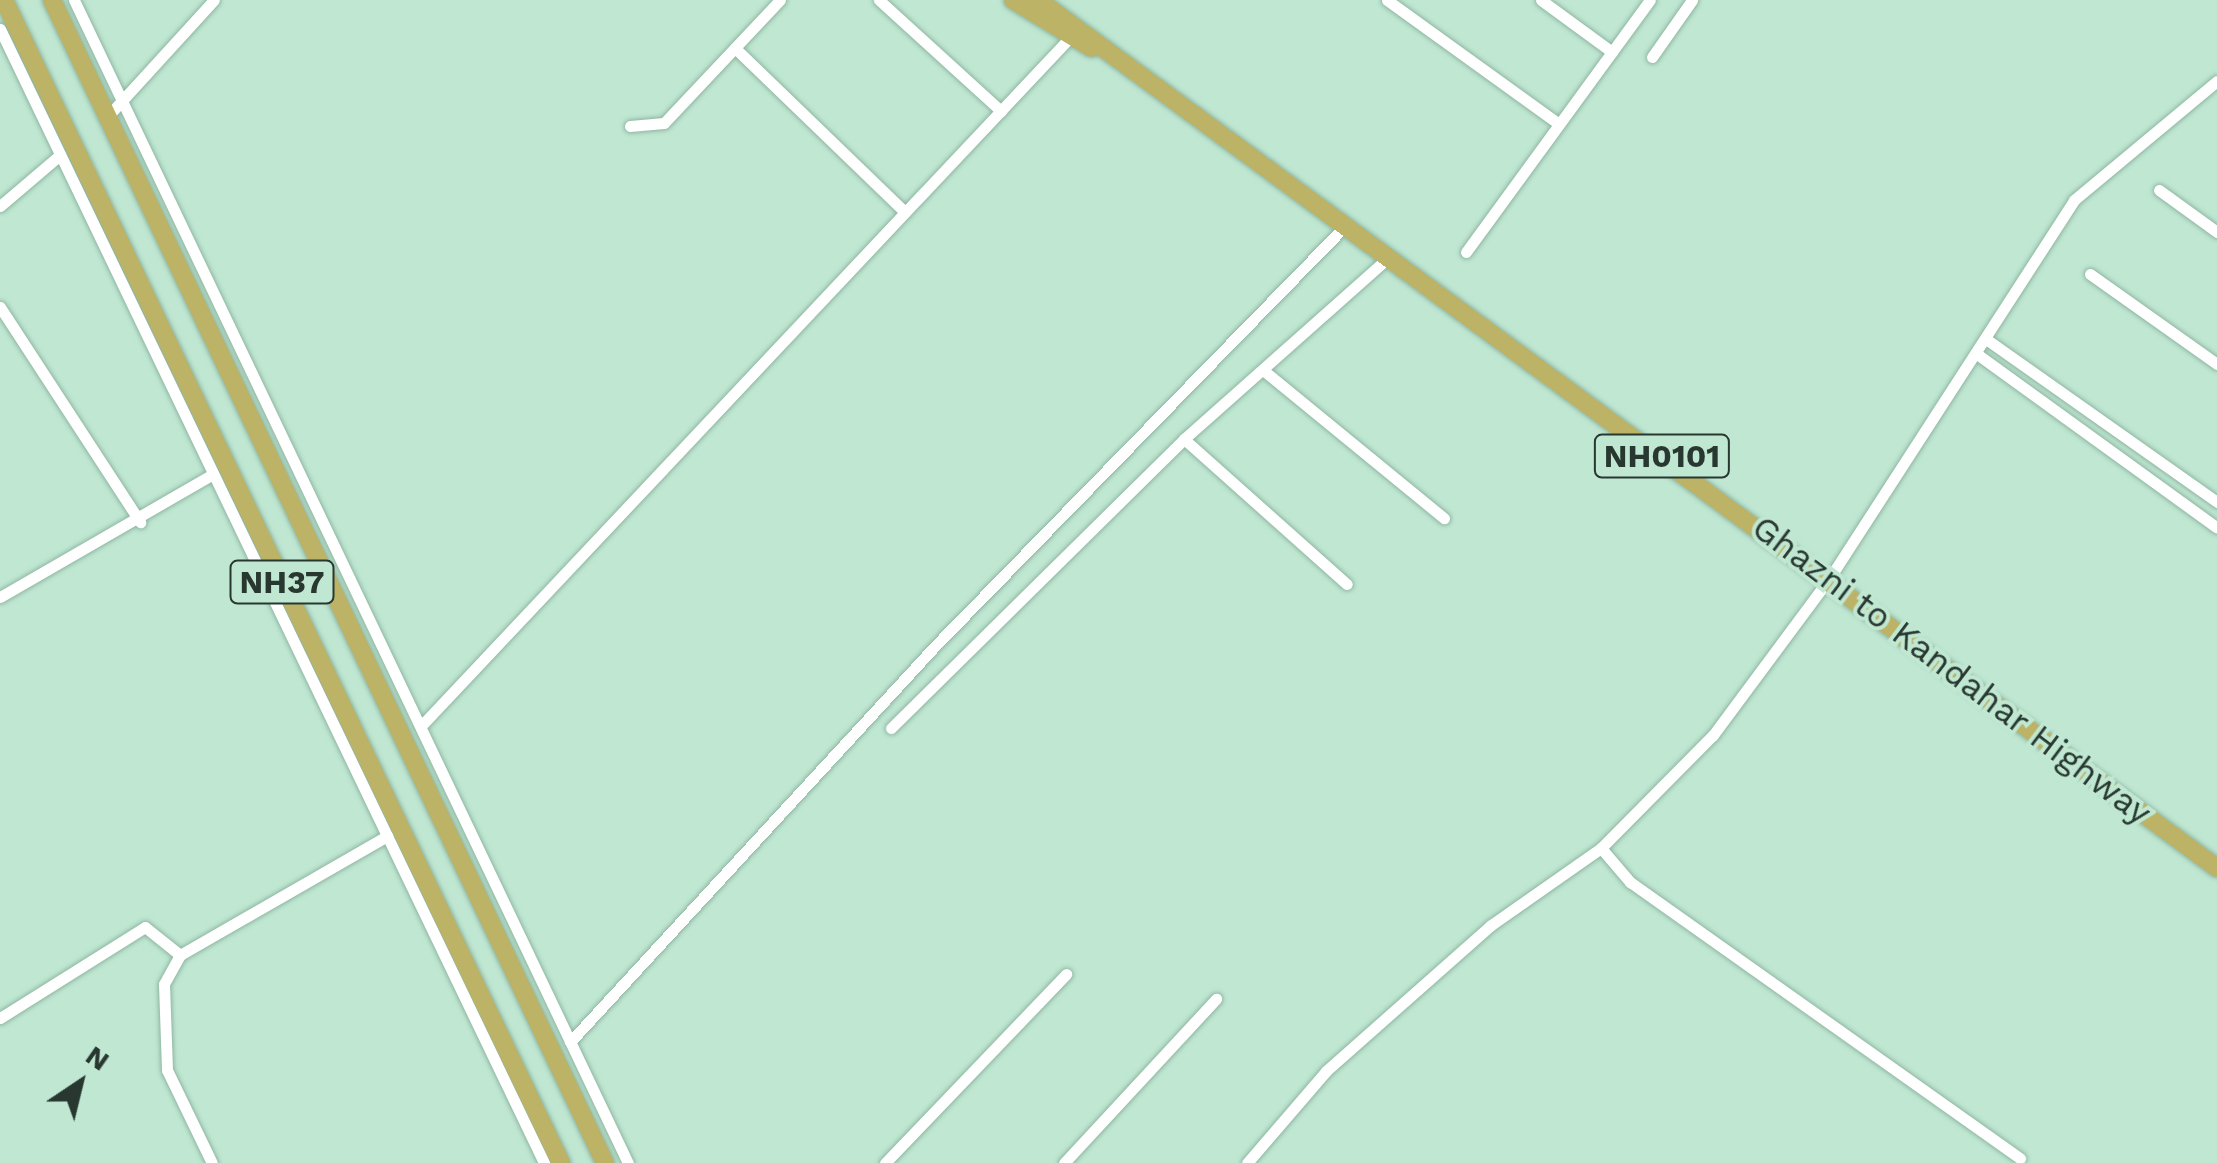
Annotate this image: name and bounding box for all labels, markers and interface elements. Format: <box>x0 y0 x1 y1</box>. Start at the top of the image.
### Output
road number: NH0101 <box>1592 429 1732 483</box>
street label: Ghazni to Kandahar Highway <box>1744 506 2160 834</box>
road number: NH37 <box>230 555 334 609</box>
north arrow <box>30 1033 130 1133</box>
text: N <box>80 1039 115 1077</box>

